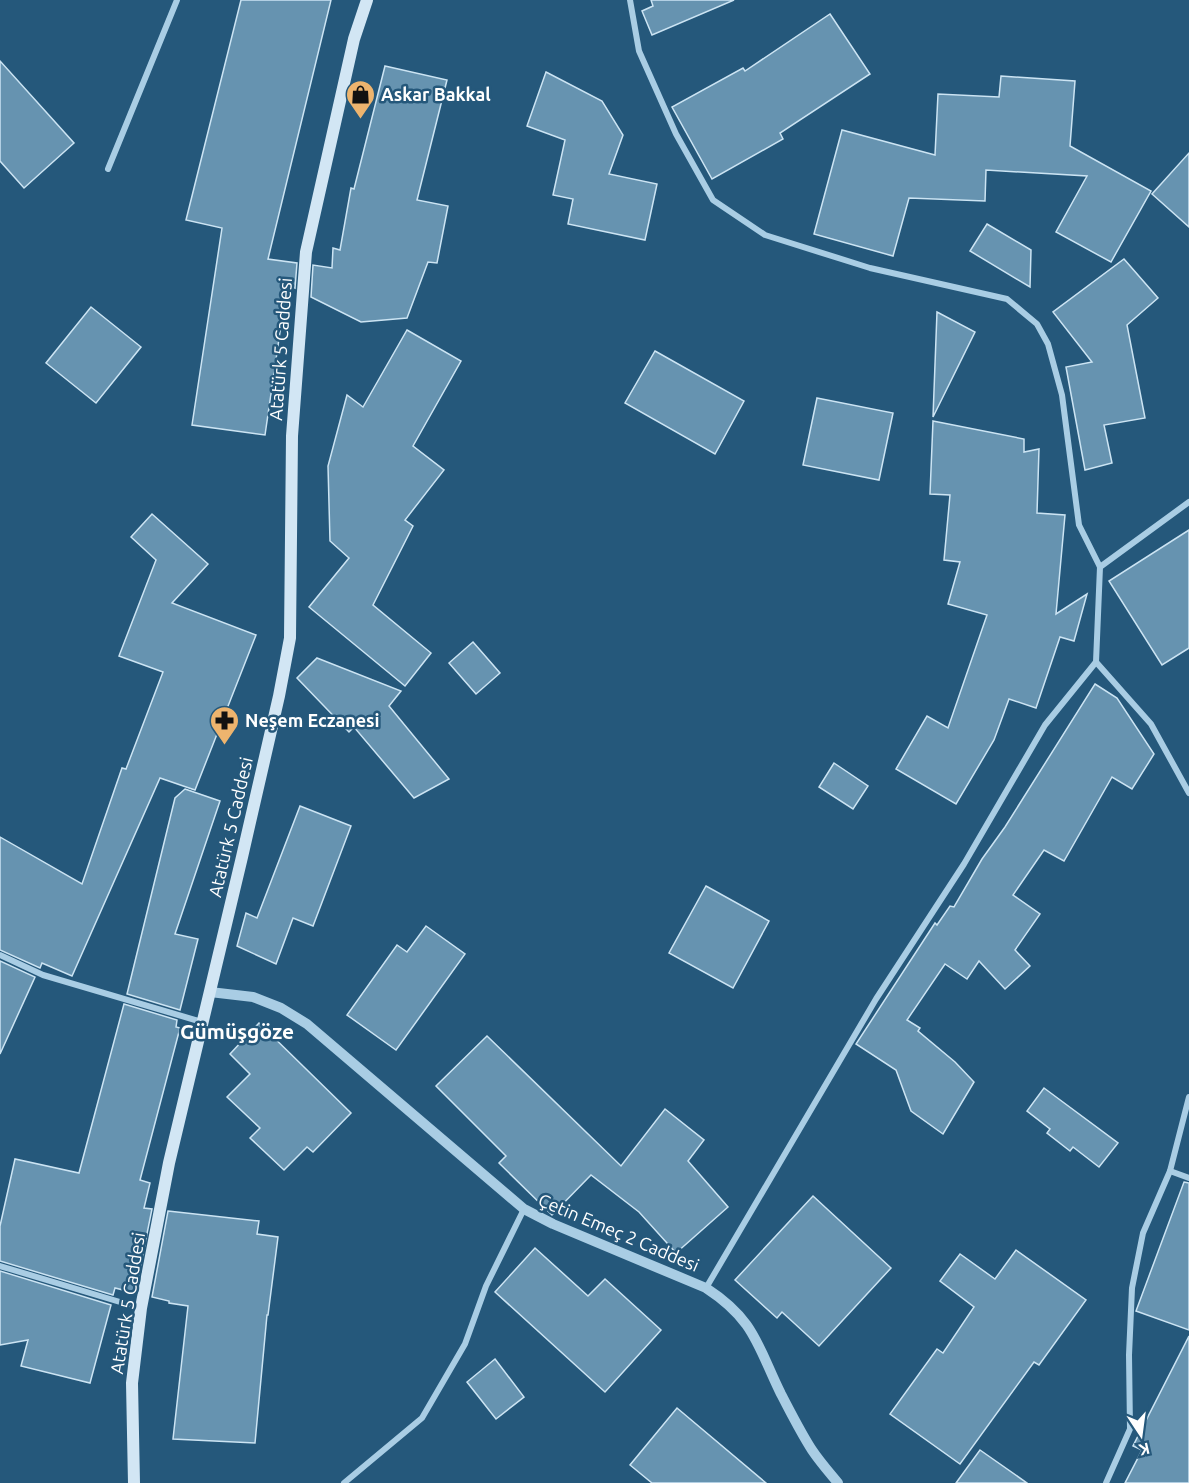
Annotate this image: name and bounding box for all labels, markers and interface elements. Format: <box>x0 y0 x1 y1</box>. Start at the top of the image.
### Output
shop icon: Askar Bakkal <box>344 78 376 120</box>
place label: Askar Bakkal <box>381 84 491 104</box>
street label: Atatürk 5 Caddesi <box>265 277 295 421</box>
pharmacy icon: Neşem Eczanesi <box>208 704 240 746</box>
place label: Neşem Eczanesi <box>245 710 380 731</box>
street label: Atatürk 5 Caddesi <box>204 755 256 899</box>
district label: Gümüşgöze <box>180 1019 294 1043</box>
street label: Çetin Emeç 2 Caddesi <box>536 1189 702 1275</box>
street label: Atatürk 5 Caddesi <box>106 1231 148 1375</box>
north arrow <box>1111 1405 1171 1465</box>
text: K <box>1137 1440 1152 1460</box>

